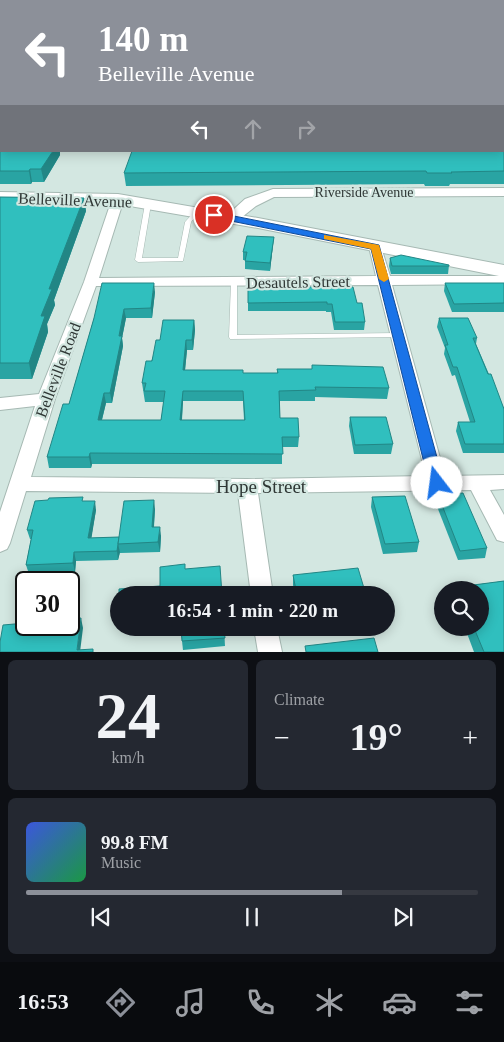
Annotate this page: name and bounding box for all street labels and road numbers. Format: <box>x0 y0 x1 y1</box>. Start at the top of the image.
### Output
street label: Riverside Avenue <box>315 185 413 200</box>
street label: Belleville Avenue <box>18 190 132 210</box>
street label: Desautels Street <box>246 273 350 291</box>
street label: Belleville Road <box>32 320 84 420</box>
street label: Hope Street <box>216 476 307 497</box>

